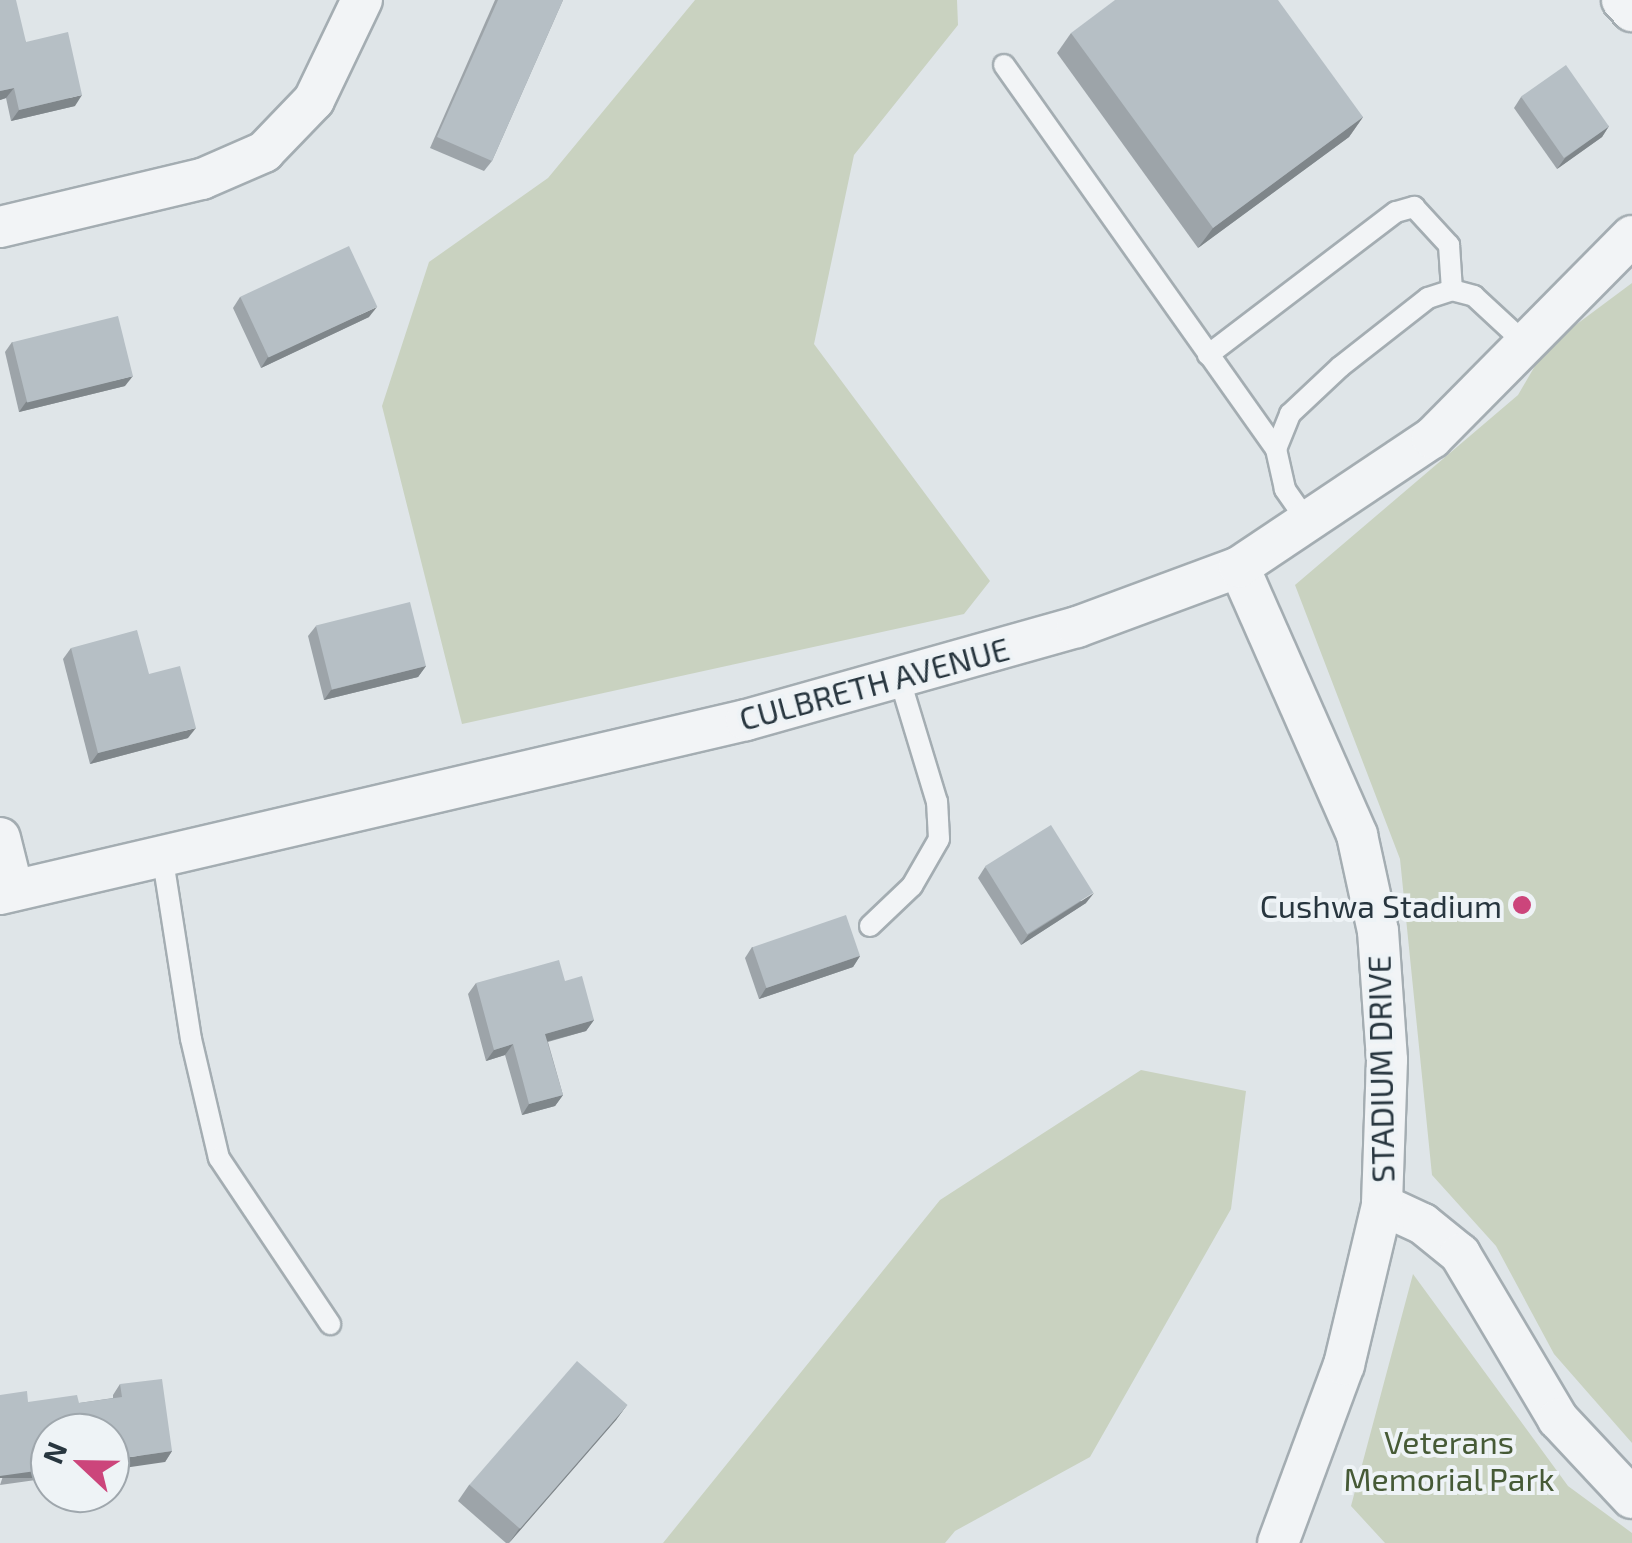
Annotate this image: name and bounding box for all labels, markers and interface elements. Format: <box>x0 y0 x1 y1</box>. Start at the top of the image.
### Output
street label: CULBRETH AVENUE <box>734 628 1014 738</box>
place label: Cushwa Stadium <box>1260 886 1502 924</box>
marker: Cushwa Stadium <box>1511 894 1533 916</box>
street label: STADIUM DRIVE <box>1359 955 1401 1183</box>
north arrow <box>30 1413 130 1513</box>
park label: Veterans Memorial Park <box>1343 1423 1555 1498</box>
text: N <box>34 1437 74 1468</box>

